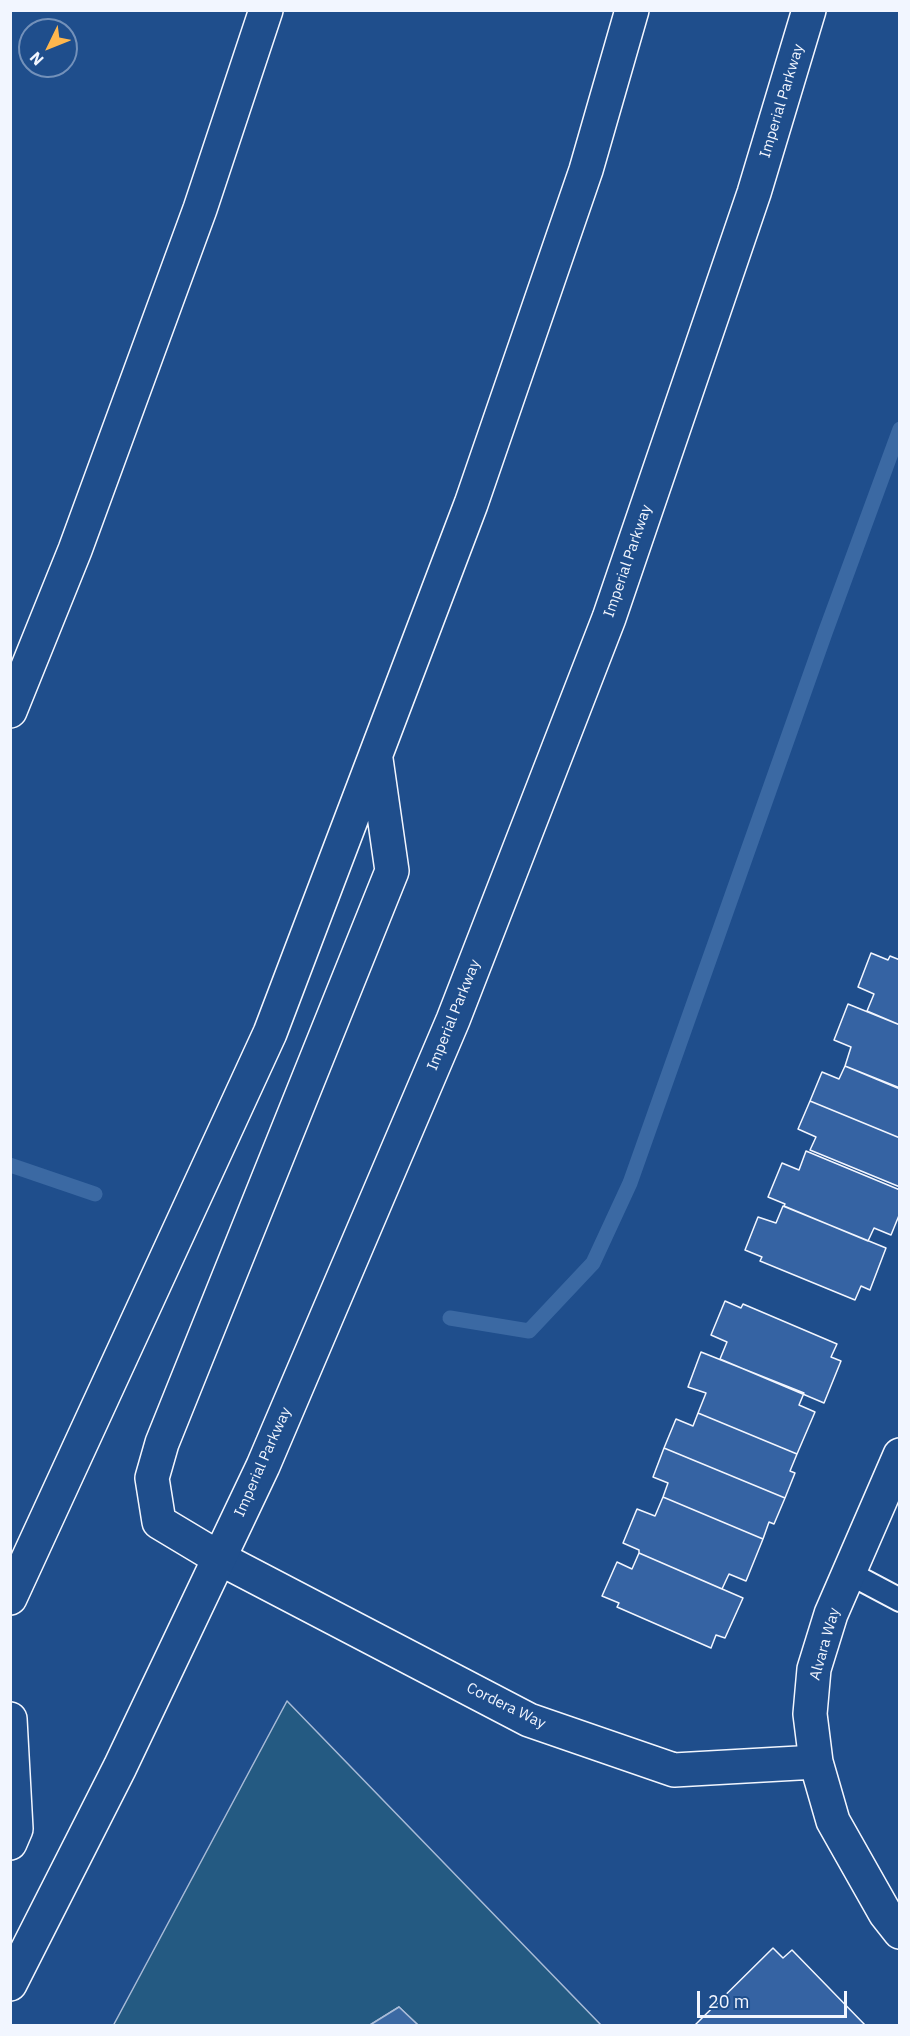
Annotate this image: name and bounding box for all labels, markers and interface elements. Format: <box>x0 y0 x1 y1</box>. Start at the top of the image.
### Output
north arrow <box>18 18 78 78</box>
street label: Imperial Parkway <box>756 42 808 160</box>
text: N <box>25 48 48 70</box>
street label: Imperial Parkway <box>600 502 656 620</box>
street label: Imperial Parkway <box>424 957 484 1073</box>
street label: Imperial Parkway <box>231 1404 295 1520</box>
street label: Alvara Way <box>806 1606 844 1682</box>
street label: Cordera Way <box>464 1679 548 1733</box>
scale bar <box>700 1979 850 2017</box>
text: 20 m <box>708 1990 750 2013</box>

